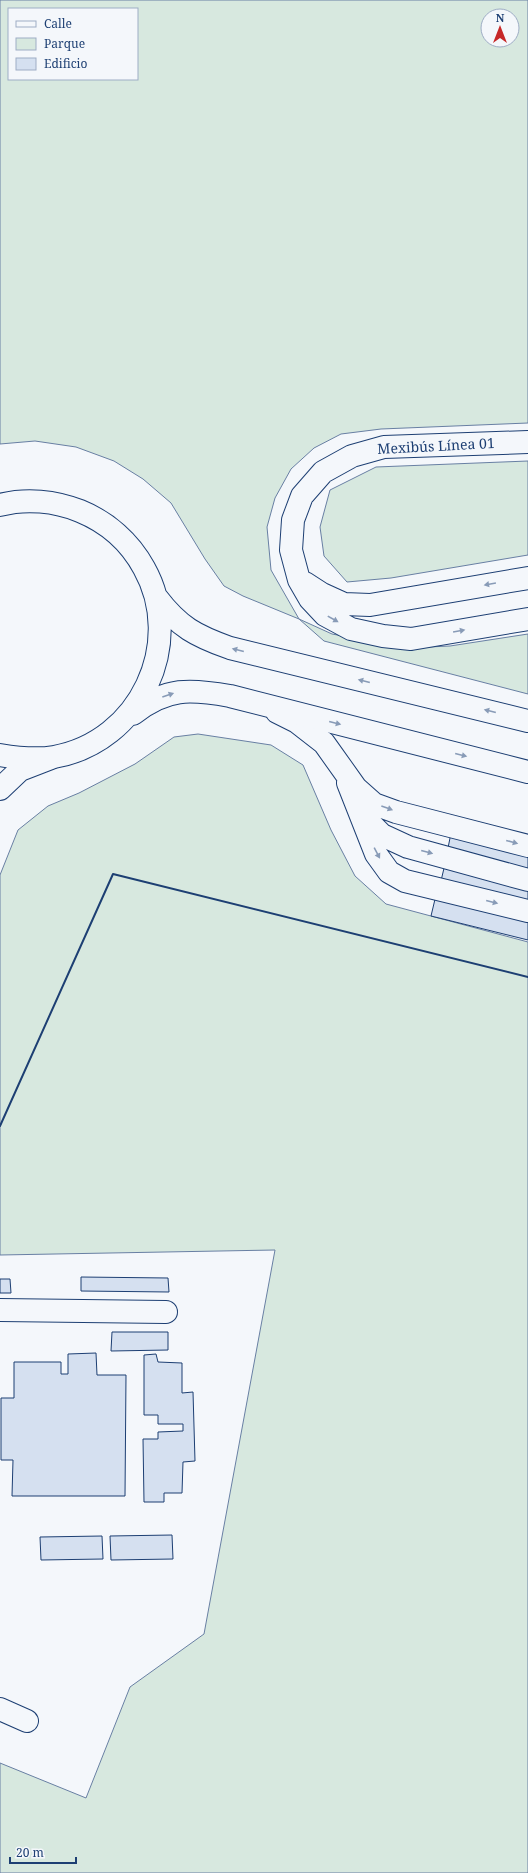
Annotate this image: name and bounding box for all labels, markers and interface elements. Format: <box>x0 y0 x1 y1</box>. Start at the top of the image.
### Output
legend <box>8 8 138 80</box>
north arrow <box>480 8 520 48</box>
text: N <box>496 10 505 25</box>
text: Calle <box>44 15 72 32</box>
text: Parque <box>44 35 85 52</box>
text: Edificio <box>44 55 87 72</box>
street label: Mexibús Línea 01 <box>377 433 495 458</box>
one-way arrow <box>483 582 496 588</box>
one-way arrow <box>327 616 339 622</box>
one-way arrow <box>453 627 465 633</box>
one-way arrow <box>231 647 243 653</box>
one-way arrow <box>358 677 370 683</box>
one-way arrow <box>162 692 174 698</box>
one-way arrow <box>484 708 496 714</box>
one-way arrow <box>329 720 341 726</box>
one-way arrow <box>455 752 467 758</box>
one-way arrow <box>381 806 393 812</box>
one-way arrow <box>506 839 518 845</box>
one-way arrow <box>374 847 380 859</box>
one-way arrow <box>421 850 433 856</box>
one-way arrow <box>485 900 498 906</box>
scale bar <box>10 1839 76 1865</box>
text: 20 m <box>16 1844 44 1861</box>

